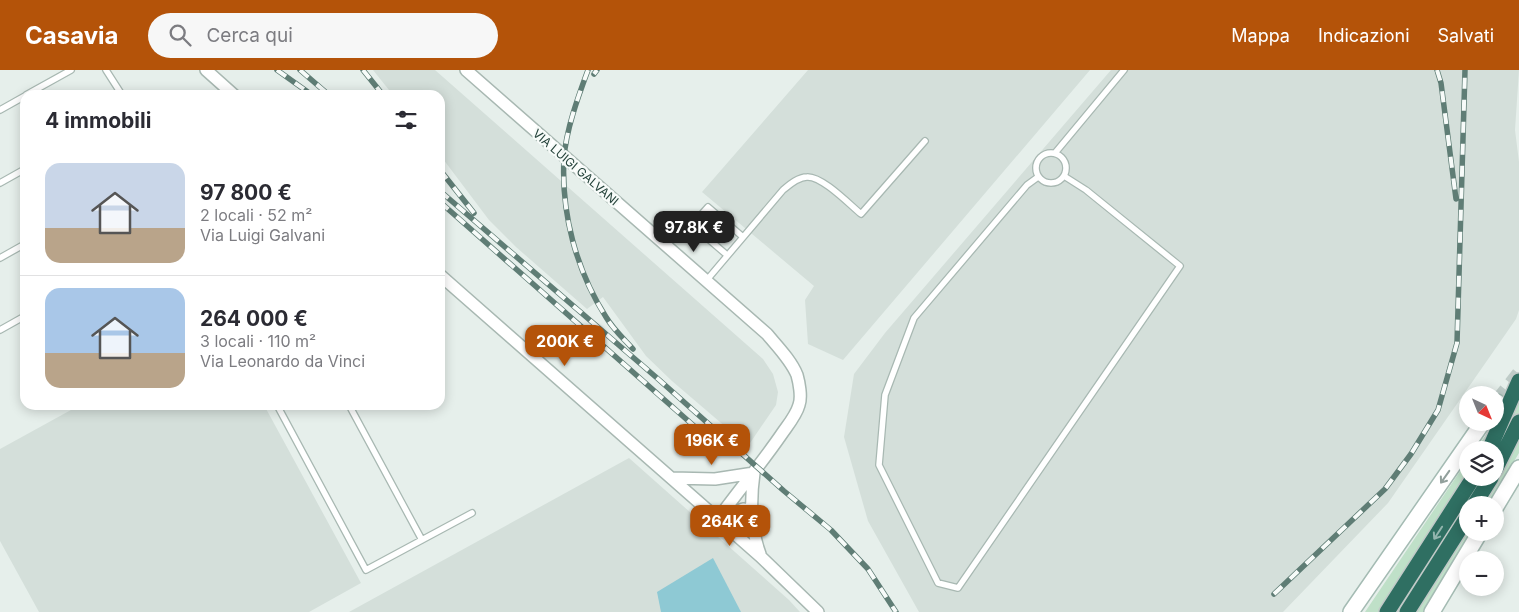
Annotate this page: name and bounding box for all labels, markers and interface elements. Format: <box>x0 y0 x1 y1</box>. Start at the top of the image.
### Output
search box <box>148 13 498 58</box>
text: Casavia <box>25 21 118 50</box>
icon: search <box>166 21 194 49</box>
text: Cerca qui <box>206 24 293 47</box>
text: Mappa <box>1231 25 1290 46</box>
text: Indicazioni <box>1318 25 1410 46</box>
text: Salvati <box>1438 25 1494 46</box>
icon: filters <box>392 106 420 134</box>
text: 4 immobili <box>45 108 151 133</box>
street label: VIA LUIGI GALVANI <box>530 126 622 208</box>
text: 97 800 € <box>200 180 292 205</box>
icon: home <box>85 183 145 243</box>
text: 2 locali · 52 m² <box>200 205 312 225</box>
pin: 97.8K € <box>648 210 740 253</box>
text: 97.8K € <box>665 217 723 237</box>
text: Via Luigi Galvani <box>200 225 325 245</box>
text: 264 000 € <box>200 306 308 331</box>
icon: home <box>85 308 145 368</box>
pin: 200K € <box>524 324 606 367</box>
text: 3 locali · 110 m² <box>200 331 316 351</box>
text: 200K € <box>536 331 594 351</box>
text: Via Leonardo da Vinci <box>200 351 365 371</box>
north arrow <box>1459 386 1504 431</box>
map controls <box>1459 386 1504 596</box>
pin: 196K € <box>671 424 753 466</box>
text: 196K € <box>685 430 739 450</box>
button: layers <box>1459 441 1504 486</box>
one-way arrow <box>1440 470 1450 484</box>
button: + <box>1459 496 1504 541</box>
pin: 264K € <box>689 504 771 547</box>
text: 264K € <box>701 511 759 531</box>
one-way arrow <box>1432 526 1442 540</box>
button: − <box>1459 551 1504 596</box>

